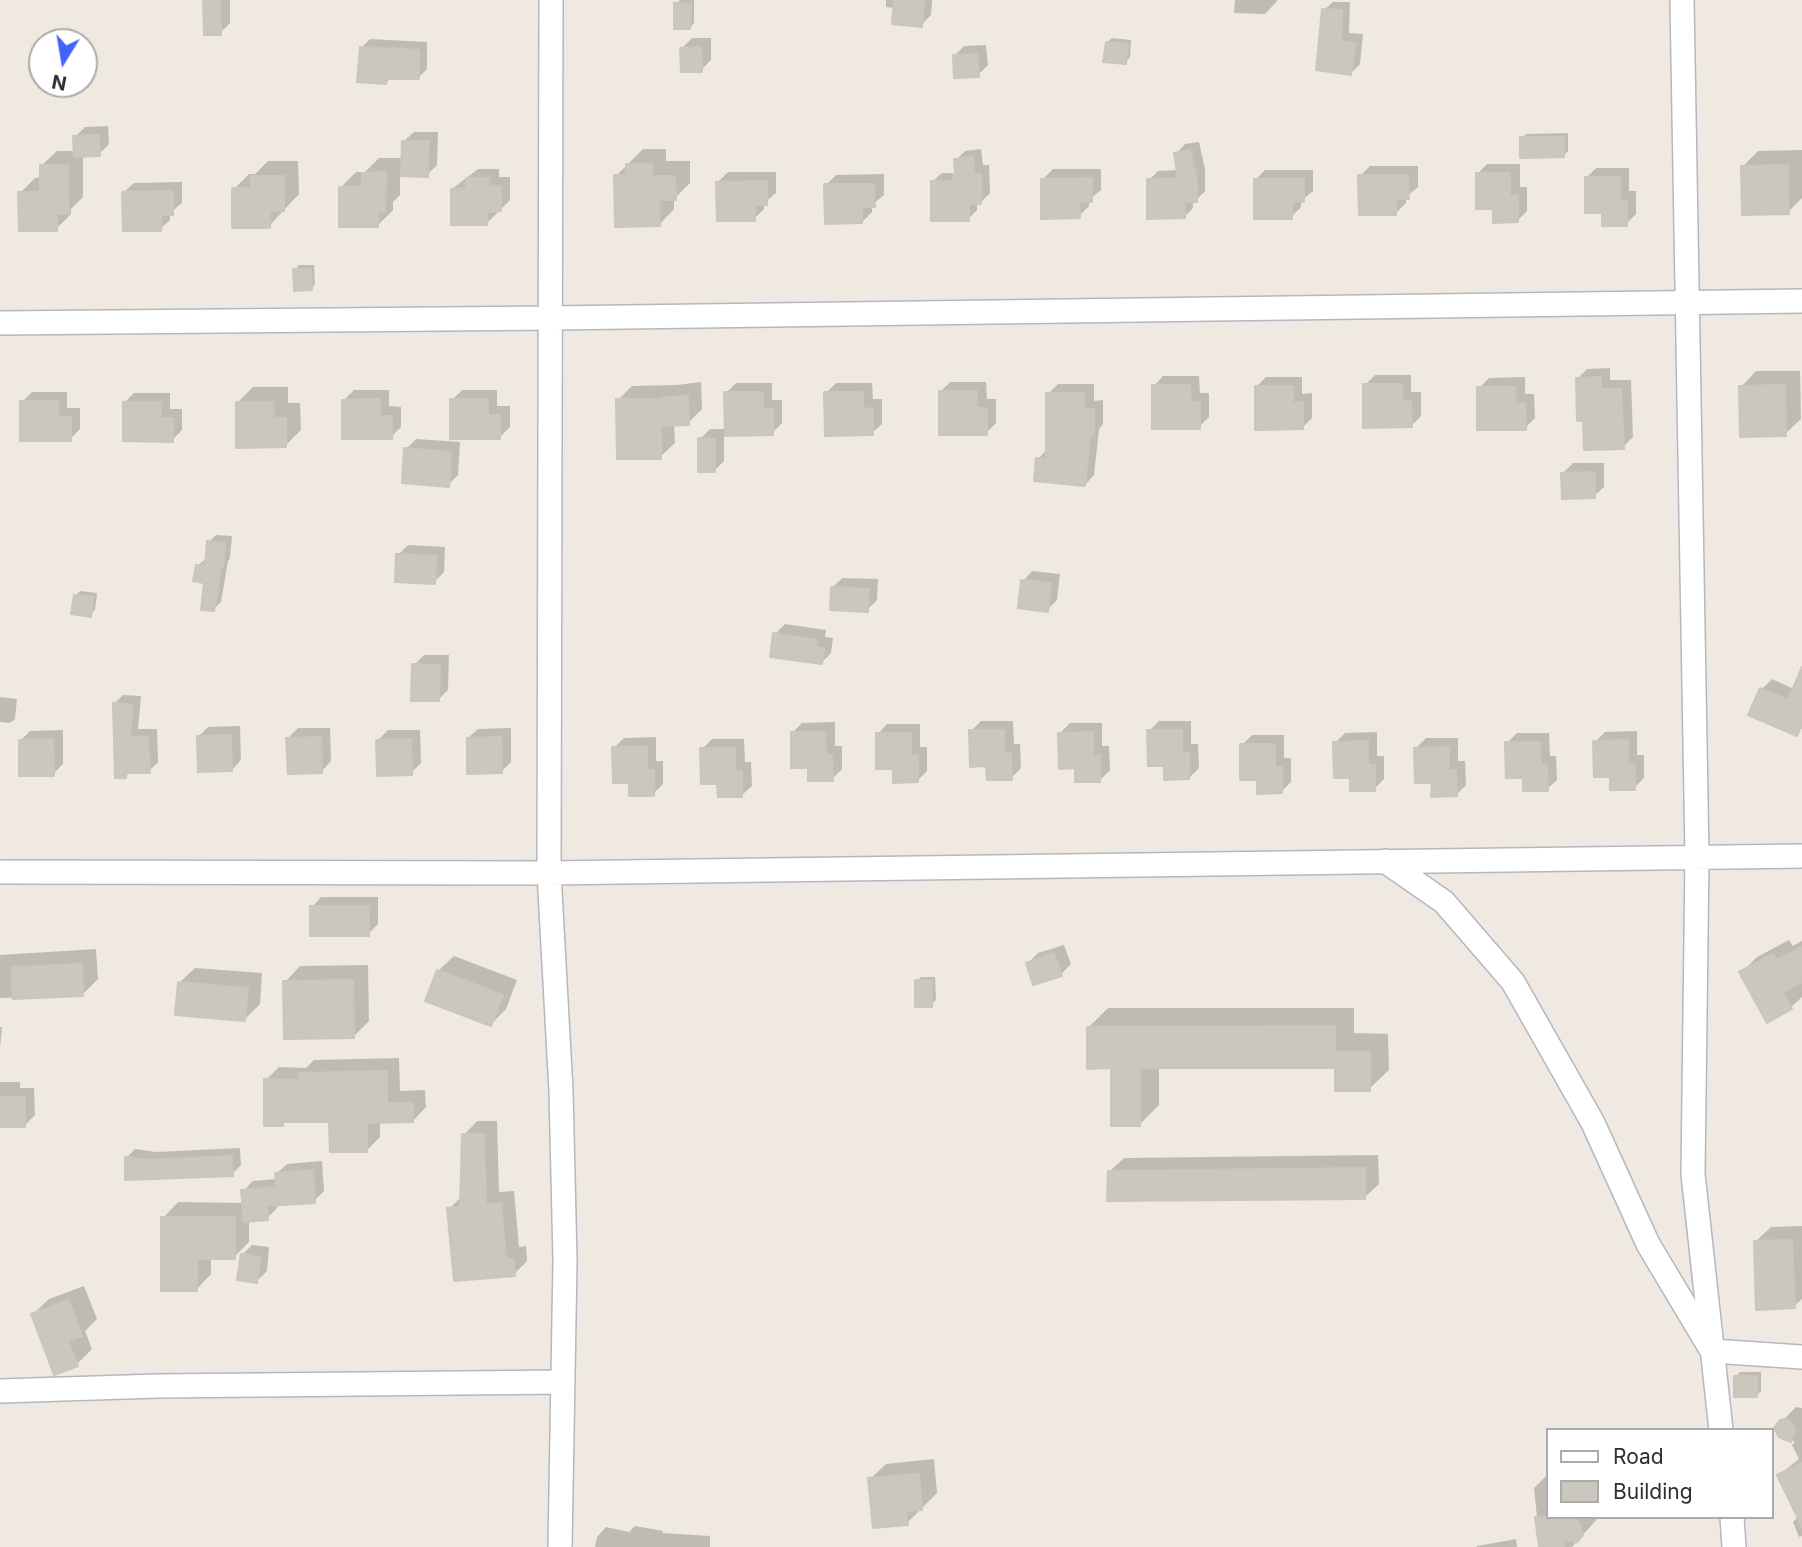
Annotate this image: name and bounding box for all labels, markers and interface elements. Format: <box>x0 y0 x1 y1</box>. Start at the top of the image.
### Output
north arrow <box>28 28 98 98</box>
text: N <box>50 69 69 95</box>
legend <box>1546 1428 1774 1519</box>
text: Road <box>1613 1444 1664 1469</box>
text: Building <box>1613 1479 1693 1504</box>

